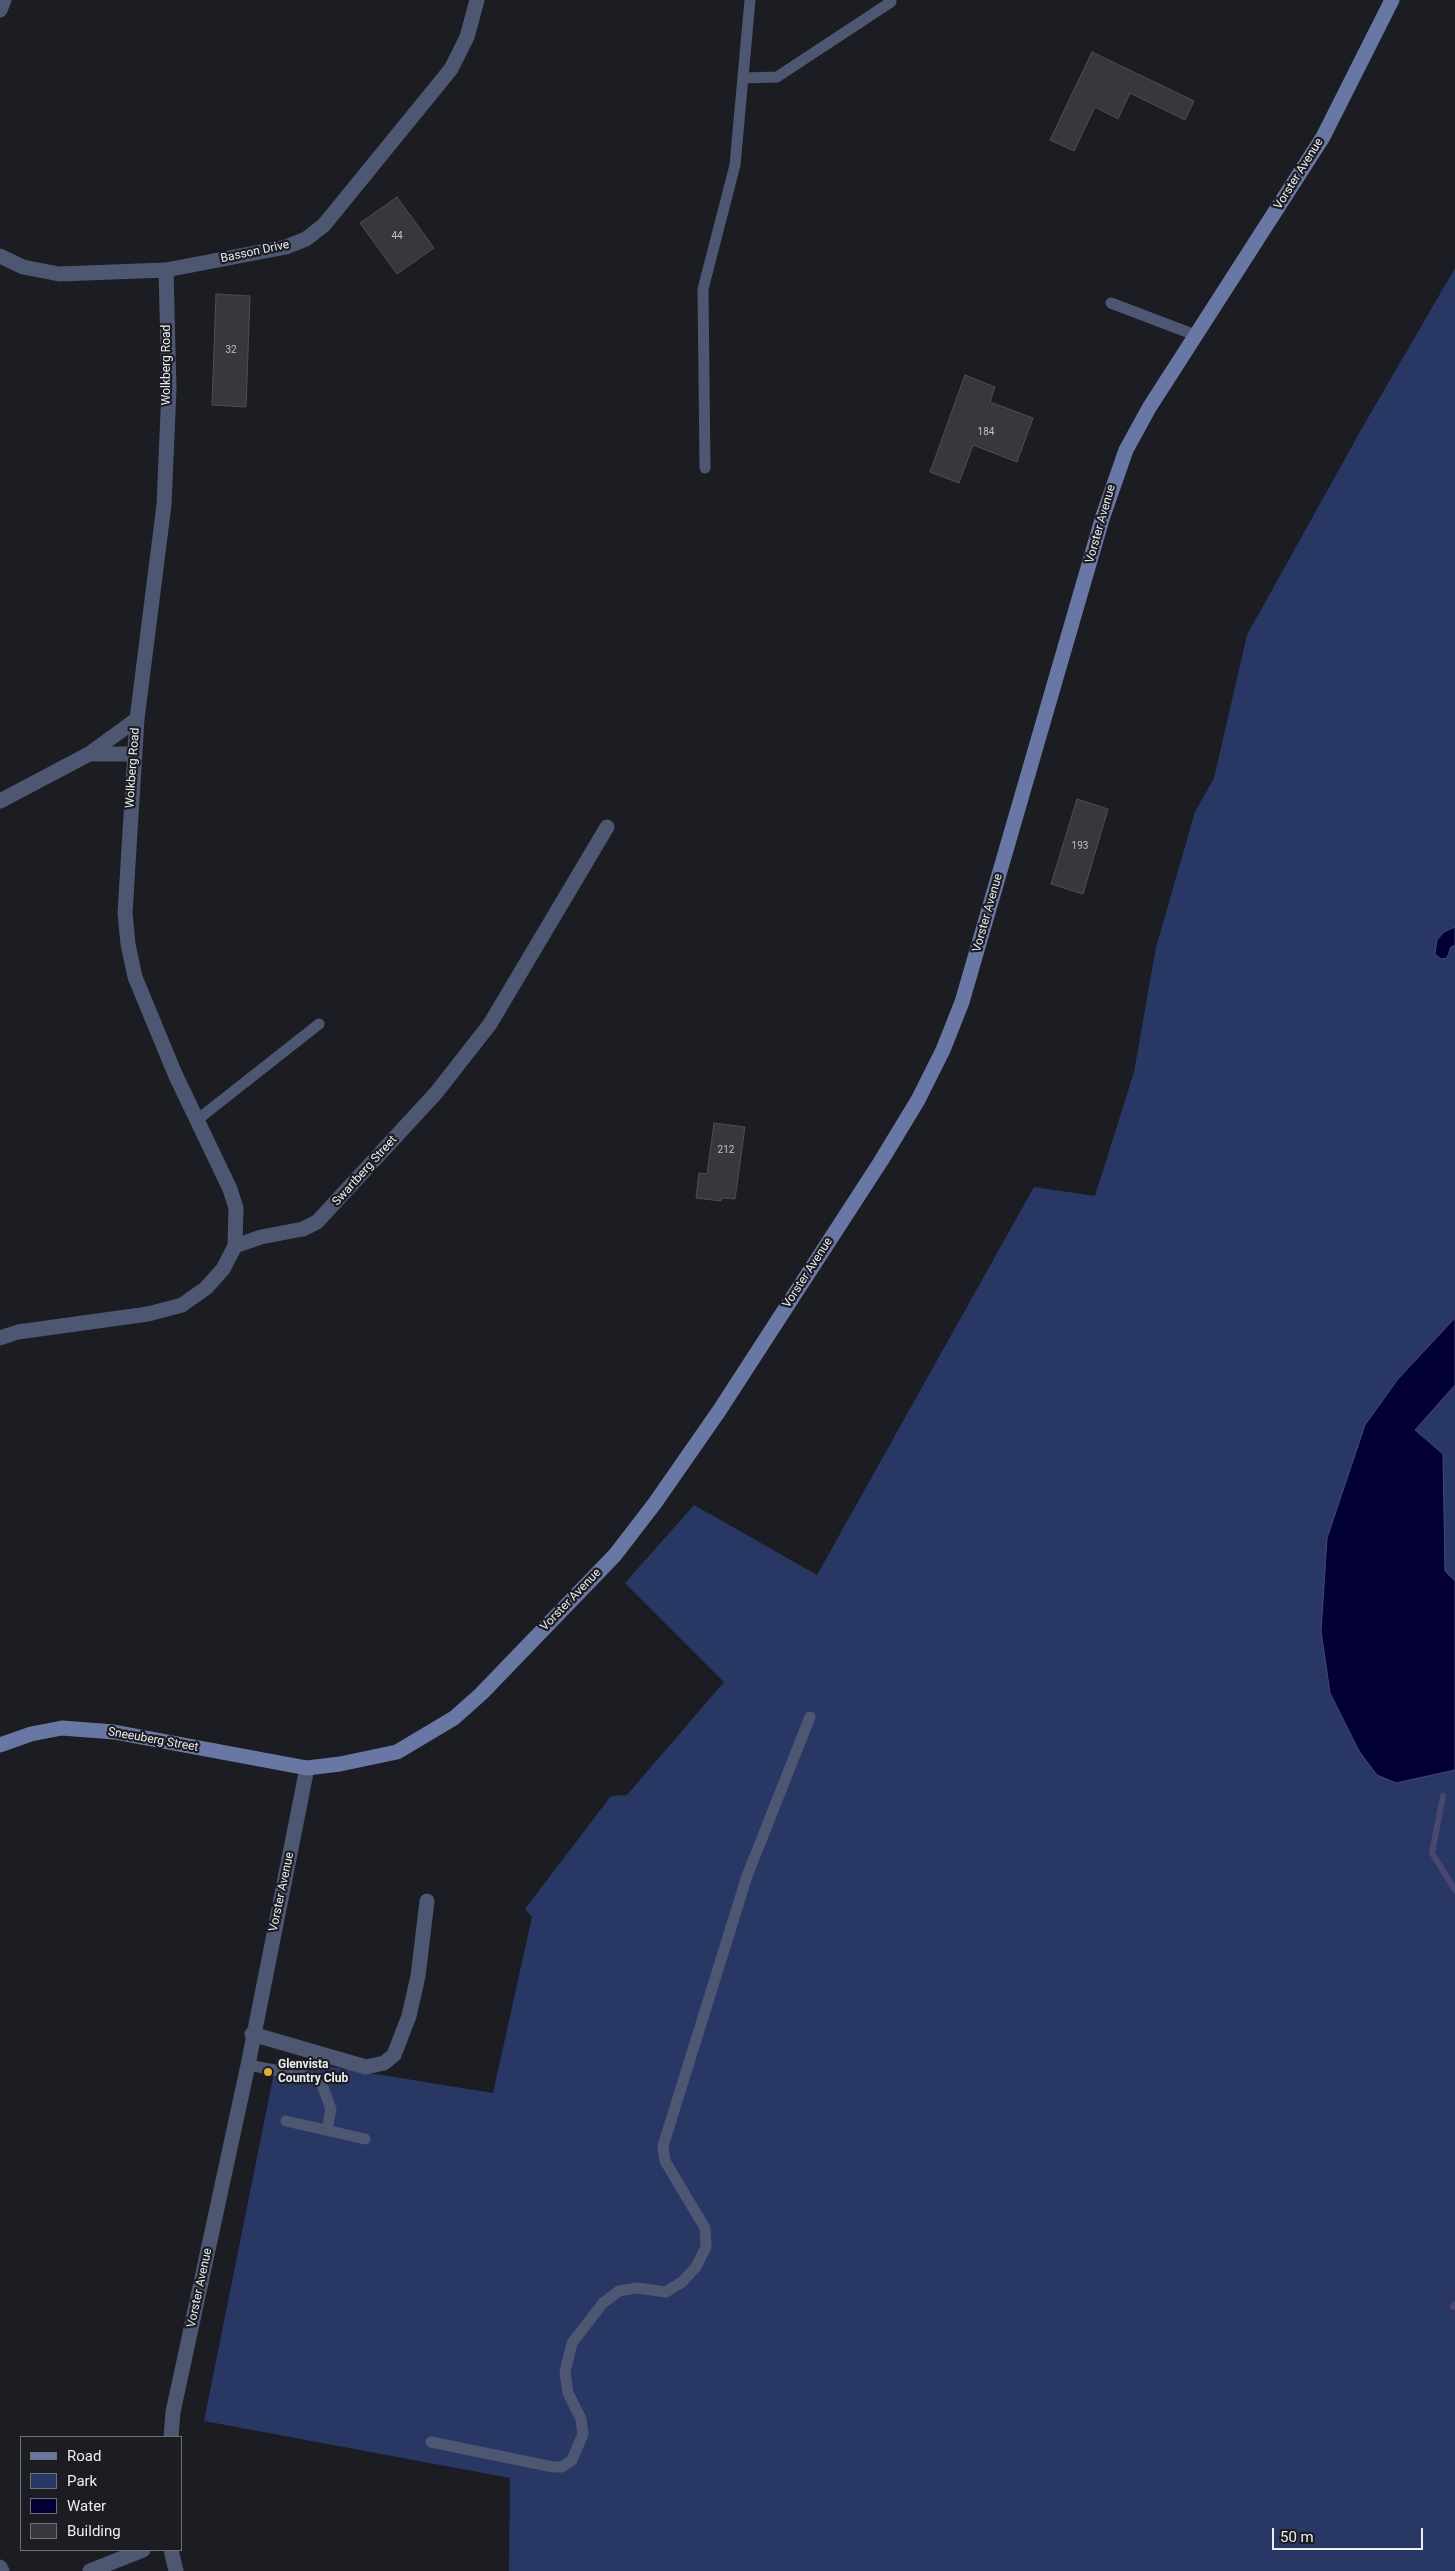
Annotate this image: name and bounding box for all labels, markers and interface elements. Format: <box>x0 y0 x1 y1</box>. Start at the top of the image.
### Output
street label: Vorster Avenue <box>1271 136 1327 212</box>
house number: 44 <box>391 230 403 242</box>
street label: Basson Drive <box>219 238 291 266</box>
street label: Wolkberg Road <box>160 325 174 405</box>
house number: 32 <box>225 344 237 356</box>
house number: 184 <box>978 426 994 438</box>
street label: Vorster Avenue <box>1083 483 1119 565</box>
street label: Wolkberg Road <box>123 727 143 809</box>
house number: 193 <box>1072 840 1088 852</box>
street label: Vorster Avenue <box>970 872 1006 954</box>
street label: Swartberg Street <box>330 1133 400 1209</box>
house number: 212 <box>718 1144 734 1156</box>
street label: Vorster Avenue <box>780 1235 836 1311</box>
street label: Vorster Avenue <box>538 1566 604 1634</box>
street label: Sneeuberg Street <box>107 1725 199 1755</box>
street label: Vorster Avenue <box>267 1851 297 1933</box>
place label: Glenvista Country Club <box>278 2058 348 2086</box>
marker: Glenvista Country Club <box>262 2066 274 2078</box>
street label: Vorster Avenue <box>185 2247 215 2329</box>
legend <box>20 2436 182 2551</box>
text: Road <box>67 2447 101 2465</box>
text: Park <box>67 2472 97 2490</box>
text: Water <box>67 2497 106 2515</box>
scale bar <box>1275 2518 1426 2550</box>
text: Building <box>67 2522 121 2540</box>
text: 50 m <box>1280 2528 1314 2546</box>

